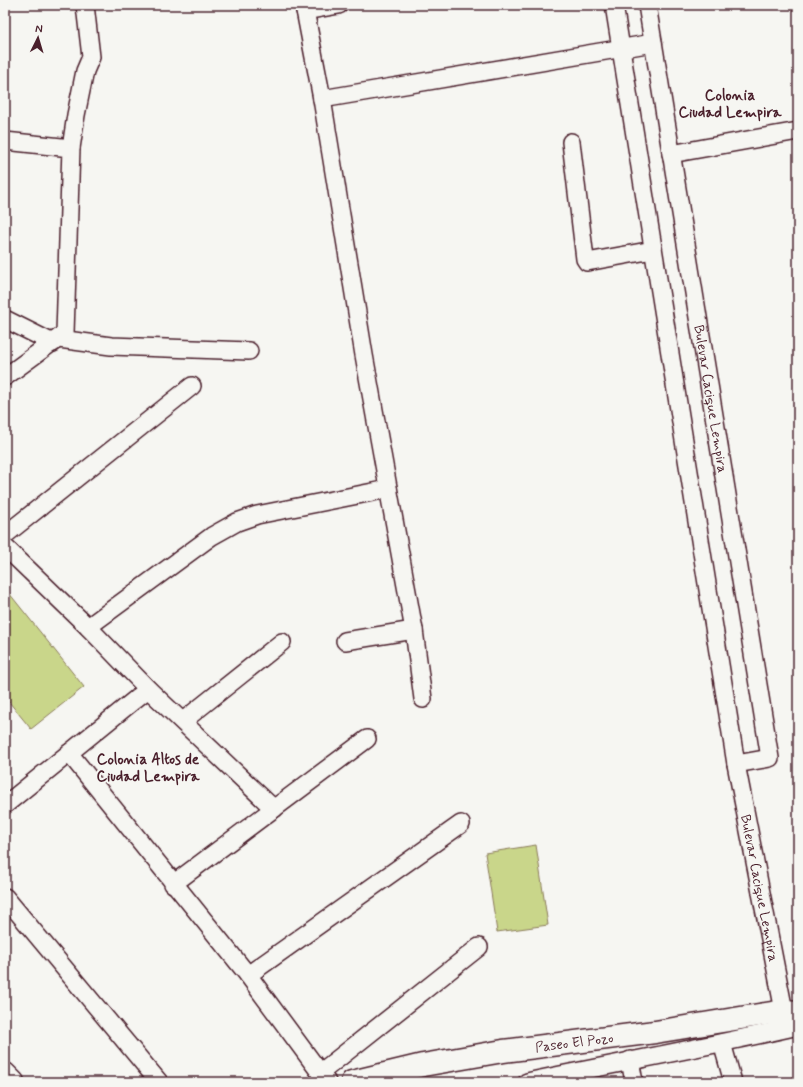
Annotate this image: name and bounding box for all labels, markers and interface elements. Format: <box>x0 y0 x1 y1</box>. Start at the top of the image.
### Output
north arrow <box>18 18 58 58</box>
text: N <box>35 22 43 36</box>
district label: Colonia Ciudad Lempira <box>678 86 783 123</box>
street label: Bulevar Cacique Lempira <box>689 324 731 474</box>
district label: Colonia Altos de Ciudad Lempira <box>96 750 201 787</box>
street label: Bulevar Cacique Lempira <box>736 813 782 963</box>
street label: Paseo El Pozo <box>534 1029 614 1057</box>

